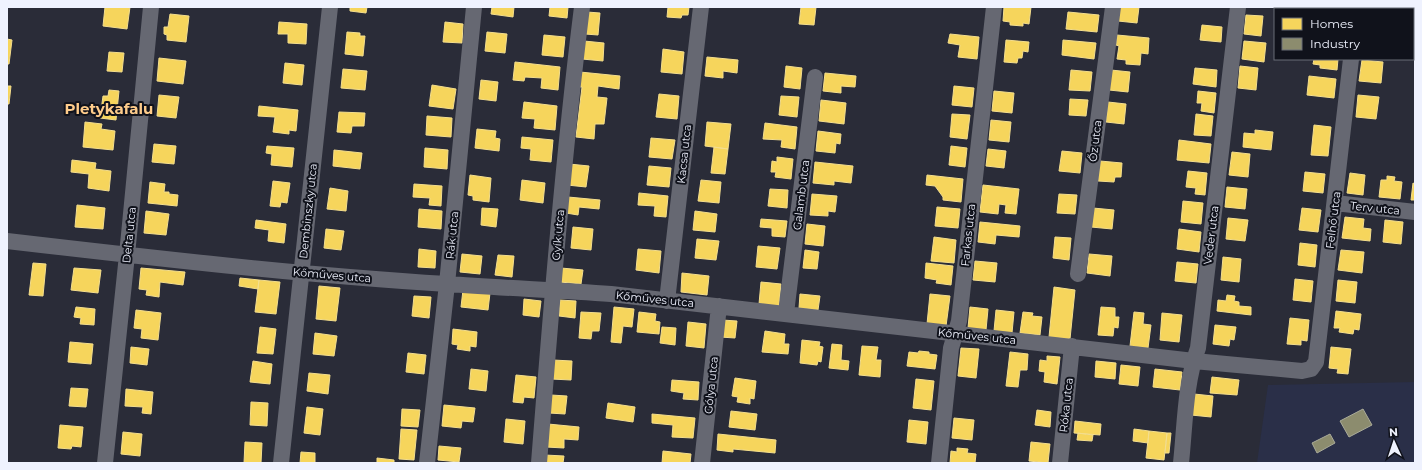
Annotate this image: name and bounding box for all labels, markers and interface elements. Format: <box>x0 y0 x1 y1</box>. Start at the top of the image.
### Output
legend <box>1274 8 1414 60</box>
text: Homes <box>1310 16 1353 31</box>
text: Industry <box>1310 36 1360 51</box>
district label: Pletykafalu <box>65 99 153 118</box>
street label: Őz utca <box>1085 119 1105 163</box>
street label: Kacsa utca <box>674 124 694 184</box>
street label: Galamb utca <box>790 159 812 231</box>
street label: Dembinszky utca <box>296 163 320 259</box>
street label: Felhő utca <box>1323 190 1343 250</box>
street label: Terv utca <box>1349 198 1401 218</box>
street label: Farkas utca <box>958 203 978 267</box>
street label: Veder utca <box>1200 205 1222 265</box>
street label: Delta utca <box>119 206 139 264</box>
street label: Gyík utca <box>549 209 567 261</box>
street label: Rák utca <box>443 210 461 260</box>
street label: Kőműves utca <box>292 265 372 285</box>
street label: Kőműves utca <box>615 288 695 310</box>
street label: Kőműves utca <box>937 325 1017 347</box>
street label: Gólya utca <box>701 356 721 414</box>
street label: Róka utca <box>1056 377 1076 433</box>
north arrow <box>1374 422 1414 462</box>
text: N <box>1389 425 1398 439</box>

